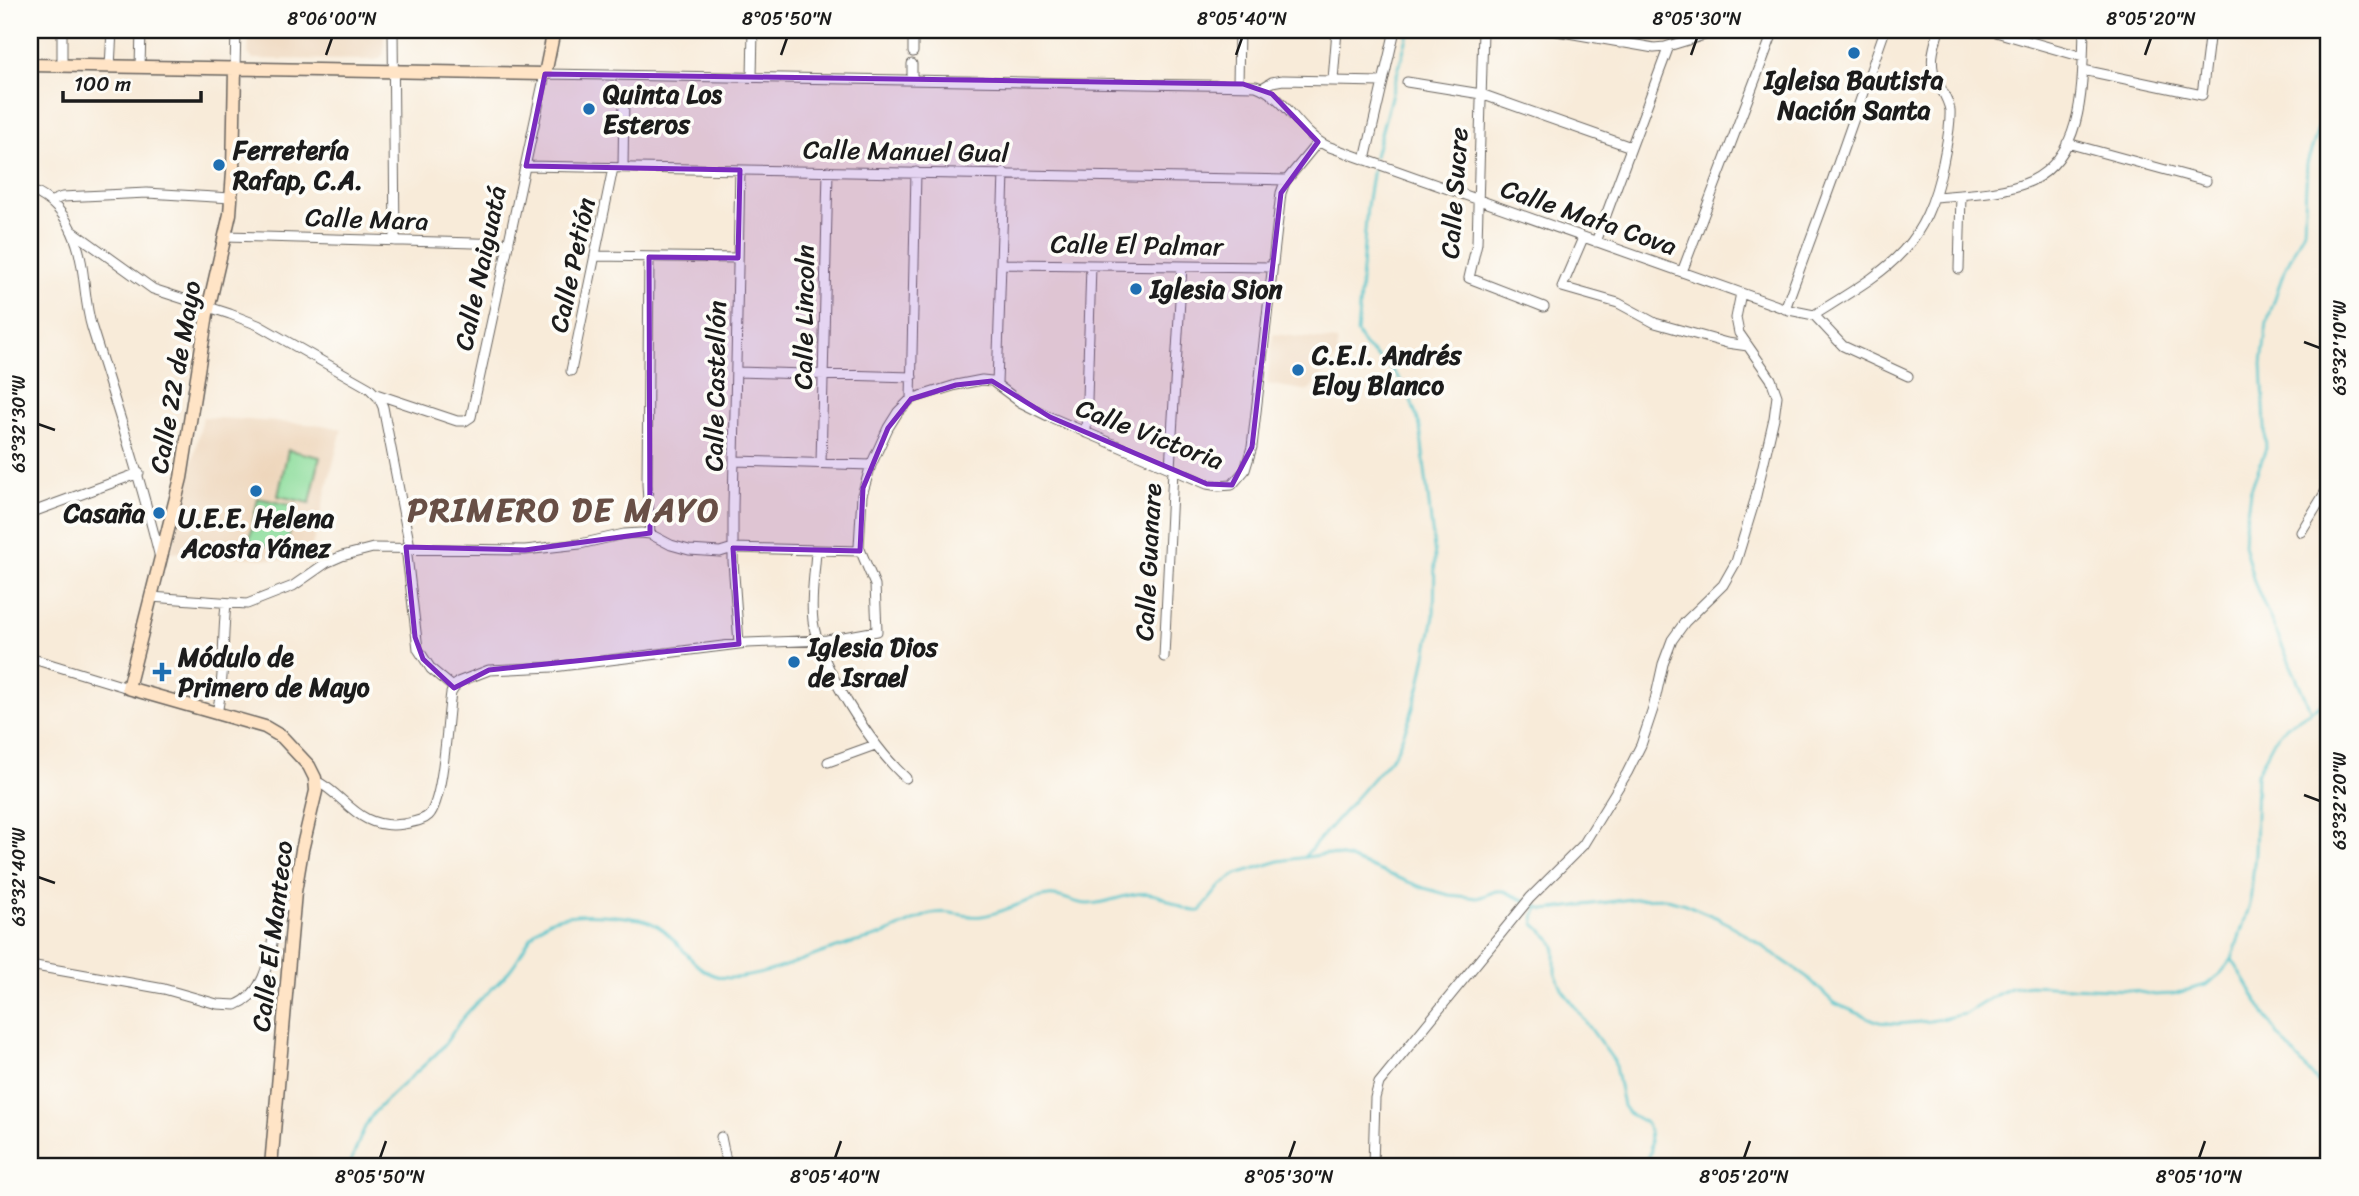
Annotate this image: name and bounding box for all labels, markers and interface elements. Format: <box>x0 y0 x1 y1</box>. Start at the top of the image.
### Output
text: 8°06'00"N <box>287 3 377 35</box>
text: 8°05'50"N <box>742 3 832 35</box>
text: 8°05'40"N <box>1197 3 1288 35</box>
text: 8°05'30"N <box>1653 3 1742 35</box>
text: 8°05'20"N <box>2106 3 2196 35</box>
marker: Igleisa Bautista Nación Santa <box>1846 45 1862 61</box>
place label: Igleisa Bautista Nación Santa <box>1762 57 1944 133</box>
scale bar <box>63 60 201 104</box>
text: 100 m <box>74 65 131 103</box>
place label: Quinta Los Esteros <box>603 71 723 147</box>
marker: Quinta Los Esteros <box>581 101 597 117</box>
street label: Calle Manuel Gual <box>803 126 1010 176</box>
street label: Calle Sucre <box>1426 126 1482 260</box>
place label: Ferretería Rafap, C.A. <box>232 127 363 203</box>
marker: Ferretería Rafap, C.A. <box>211 157 227 173</box>
street label: Calle Mata Cova <box>1495 165 1683 269</box>
street label: Calle Naiguatá <box>440 181 520 355</box>
street label: Calle Petión <box>535 193 609 337</box>
street label: Calle Mara <box>305 194 429 244</box>
street label: Calle El Palmar <box>1050 220 1225 270</box>
street label: Calle Lincoln <box>780 244 828 390</box>
place label: Iglesia Sion <box>1148 266 1283 312</box>
street label: Calle 22 de Mayo <box>135 277 215 477</box>
marker: Iglesia Sion <box>1128 281 1144 297</box>
text: 63°32'10"W <box>2324 299 2356 396</box>
street label: Calle Castellón <box>691 300 739 472</box>
place label: C.E.I. Andrés Eloy Blanco <box>1311 332 1463 408</box>
marker: C.E.I. Andrés Eloy Blanco <box>1290 362 1306 378</box>
text: 63°32'30"W <box>3 374 35 473</box>
street label: Calle Victoria <box>1069 385 1231 483</box>
district label: PRIMERO DE MAYO <box>407 481 721 539</box>
street label: Calle Guanare <box>1121 482 1175 642</box>
marker: U.E.E. Helena Acosta Yánez <box>248 483 264 499</box>
place label: Casaña <box>63 490 146 536</box>
place label: U.E.E. Helena Acosta Yánez <box>178 495 335 571</box>
marker: Casaña <box>151 505 167 521</box>
place label: Iglesia Dios de Israel <box>806 624 939 700</box>
place label: Módulo de Primero de Mayo <box>177 634 370 710</box>
marker: Iglesia Dios de Israel <box>786 654 802 670</box>
marker: Módulo de Primero de Mayo <box>152 662 172 682</box>
text: 63°32'20"W <box>2324 751 2356 850</box>
text: 63°32'40"W <box>3 827 35 926</box>
street label: Calle El Manteco <box>237 838 307 1034</box>
text: 8°05'50"N <box>335 1161 425 1193</box>
text: 8°05'40"N <box>790 1161 881 1193</box>
text: 8°05'30"N <box>1245 1161 1334 1193</box>
text: 8°05'20"N <box>1699 1161 1789 1193</box>
text: 8°05'10"N <box>2156 1161 2243 1193</box>

